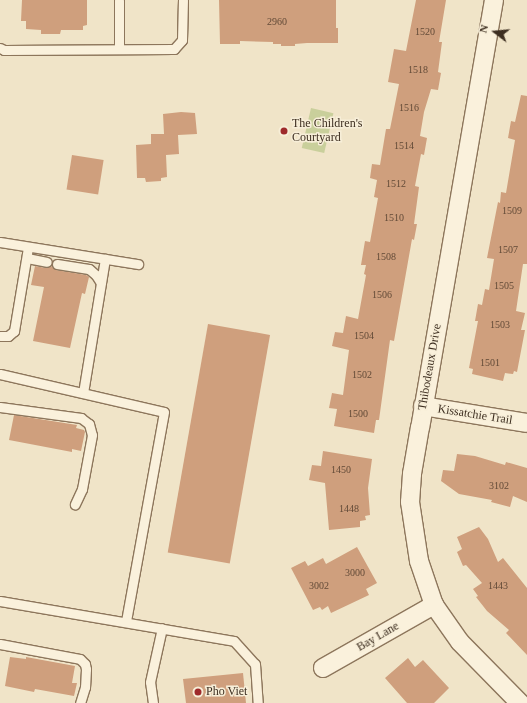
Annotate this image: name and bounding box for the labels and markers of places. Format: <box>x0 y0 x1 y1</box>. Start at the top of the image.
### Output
place label: The Children's Courtyard <box>292 117 362 145</box>
marker: The Children's Courtyard <box>279 126 289 136</box>
place label: Pho Viet <box>206 685 248 699</box>
marker: Pho Viet <box>193 687 203 697</box>

